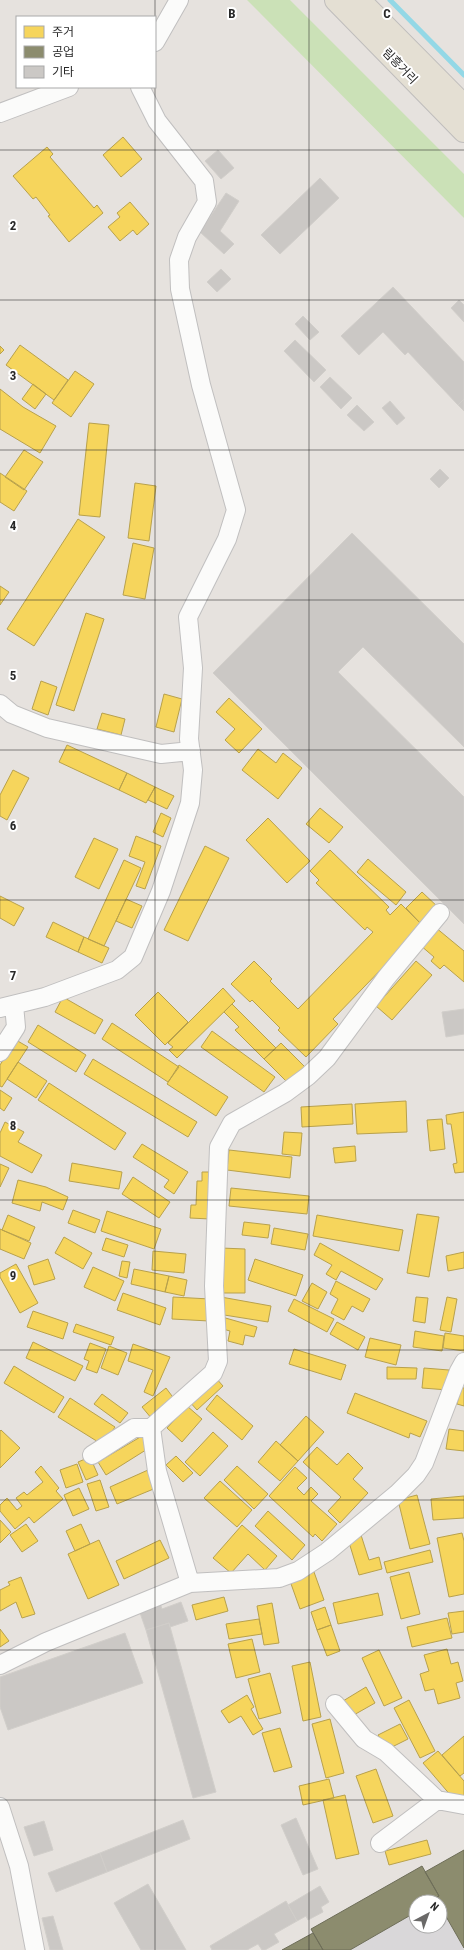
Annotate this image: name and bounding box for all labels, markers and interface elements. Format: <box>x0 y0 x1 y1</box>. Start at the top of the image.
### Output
text: B <box>228 6 236 21</box>
text: C <box>383 6 391 21</box>
legend <box>16 16 156 88</box>
text: 주거 <box>52 25 74 39</box>
text: 공업 <box>52 45 74 59</box>
street label: 림흥거리 <box>380 45 420 87</box>
text: 기타 <box>52 65 74 79</box>
text: 2 <box>10 218 17 233</box>
text: 3 <box>10 368 16 383</box>
text: 4 <box>10 518 17 533</box>
text: 5 <box>10 668 17 683</box>
text: 6 <box>10 818 17 833</box>
text: 7 <box>10 968 17 983</box>
text: 8 <box>10 1118 16 1133</box>
text: 9 <box>10 1268 16 1283</box>
north arrow <box>408 1894 448 1934</box>
text: N <box>427 1900 441 1914</box>

